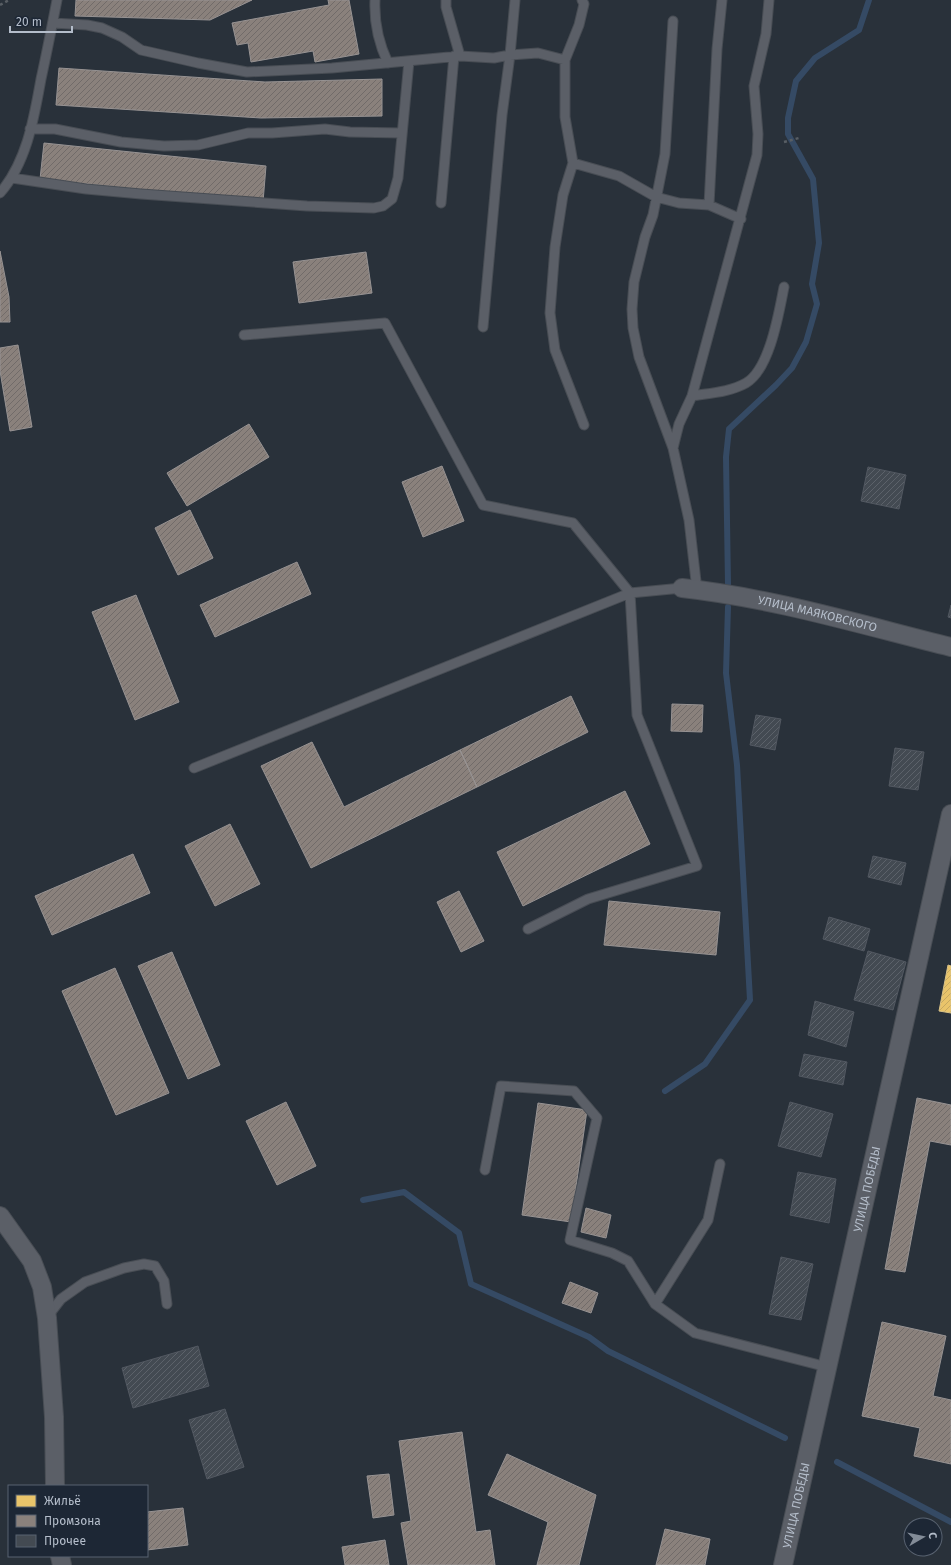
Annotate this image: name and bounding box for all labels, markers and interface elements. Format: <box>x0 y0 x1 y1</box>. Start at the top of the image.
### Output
scale bar <box>10 8 72 34</box>
text: 20 m <box>16 15 42 29</box>
street label: УЛИЦА МАЯКОВСКОГО <box>757 593 879 635</box>
street label: УЛИЦА ПОБЕДЫ <box>851 1145 883 1233</box>
street label: УЛИЦА ПОБЕДЫ <box>780 1461 813 1550</box>
legend <box>8 1485 148 1557</box>
text: Жильё <box>44 1494 81 1508</box>
text: Промзона <box>44 1514 101 1528</box>
north arrow <box>903 1517 943 1557</box>
text: С <box>925 1531 939 1540</box>
text: Прочее <box>44 1534 86 1548</box>

